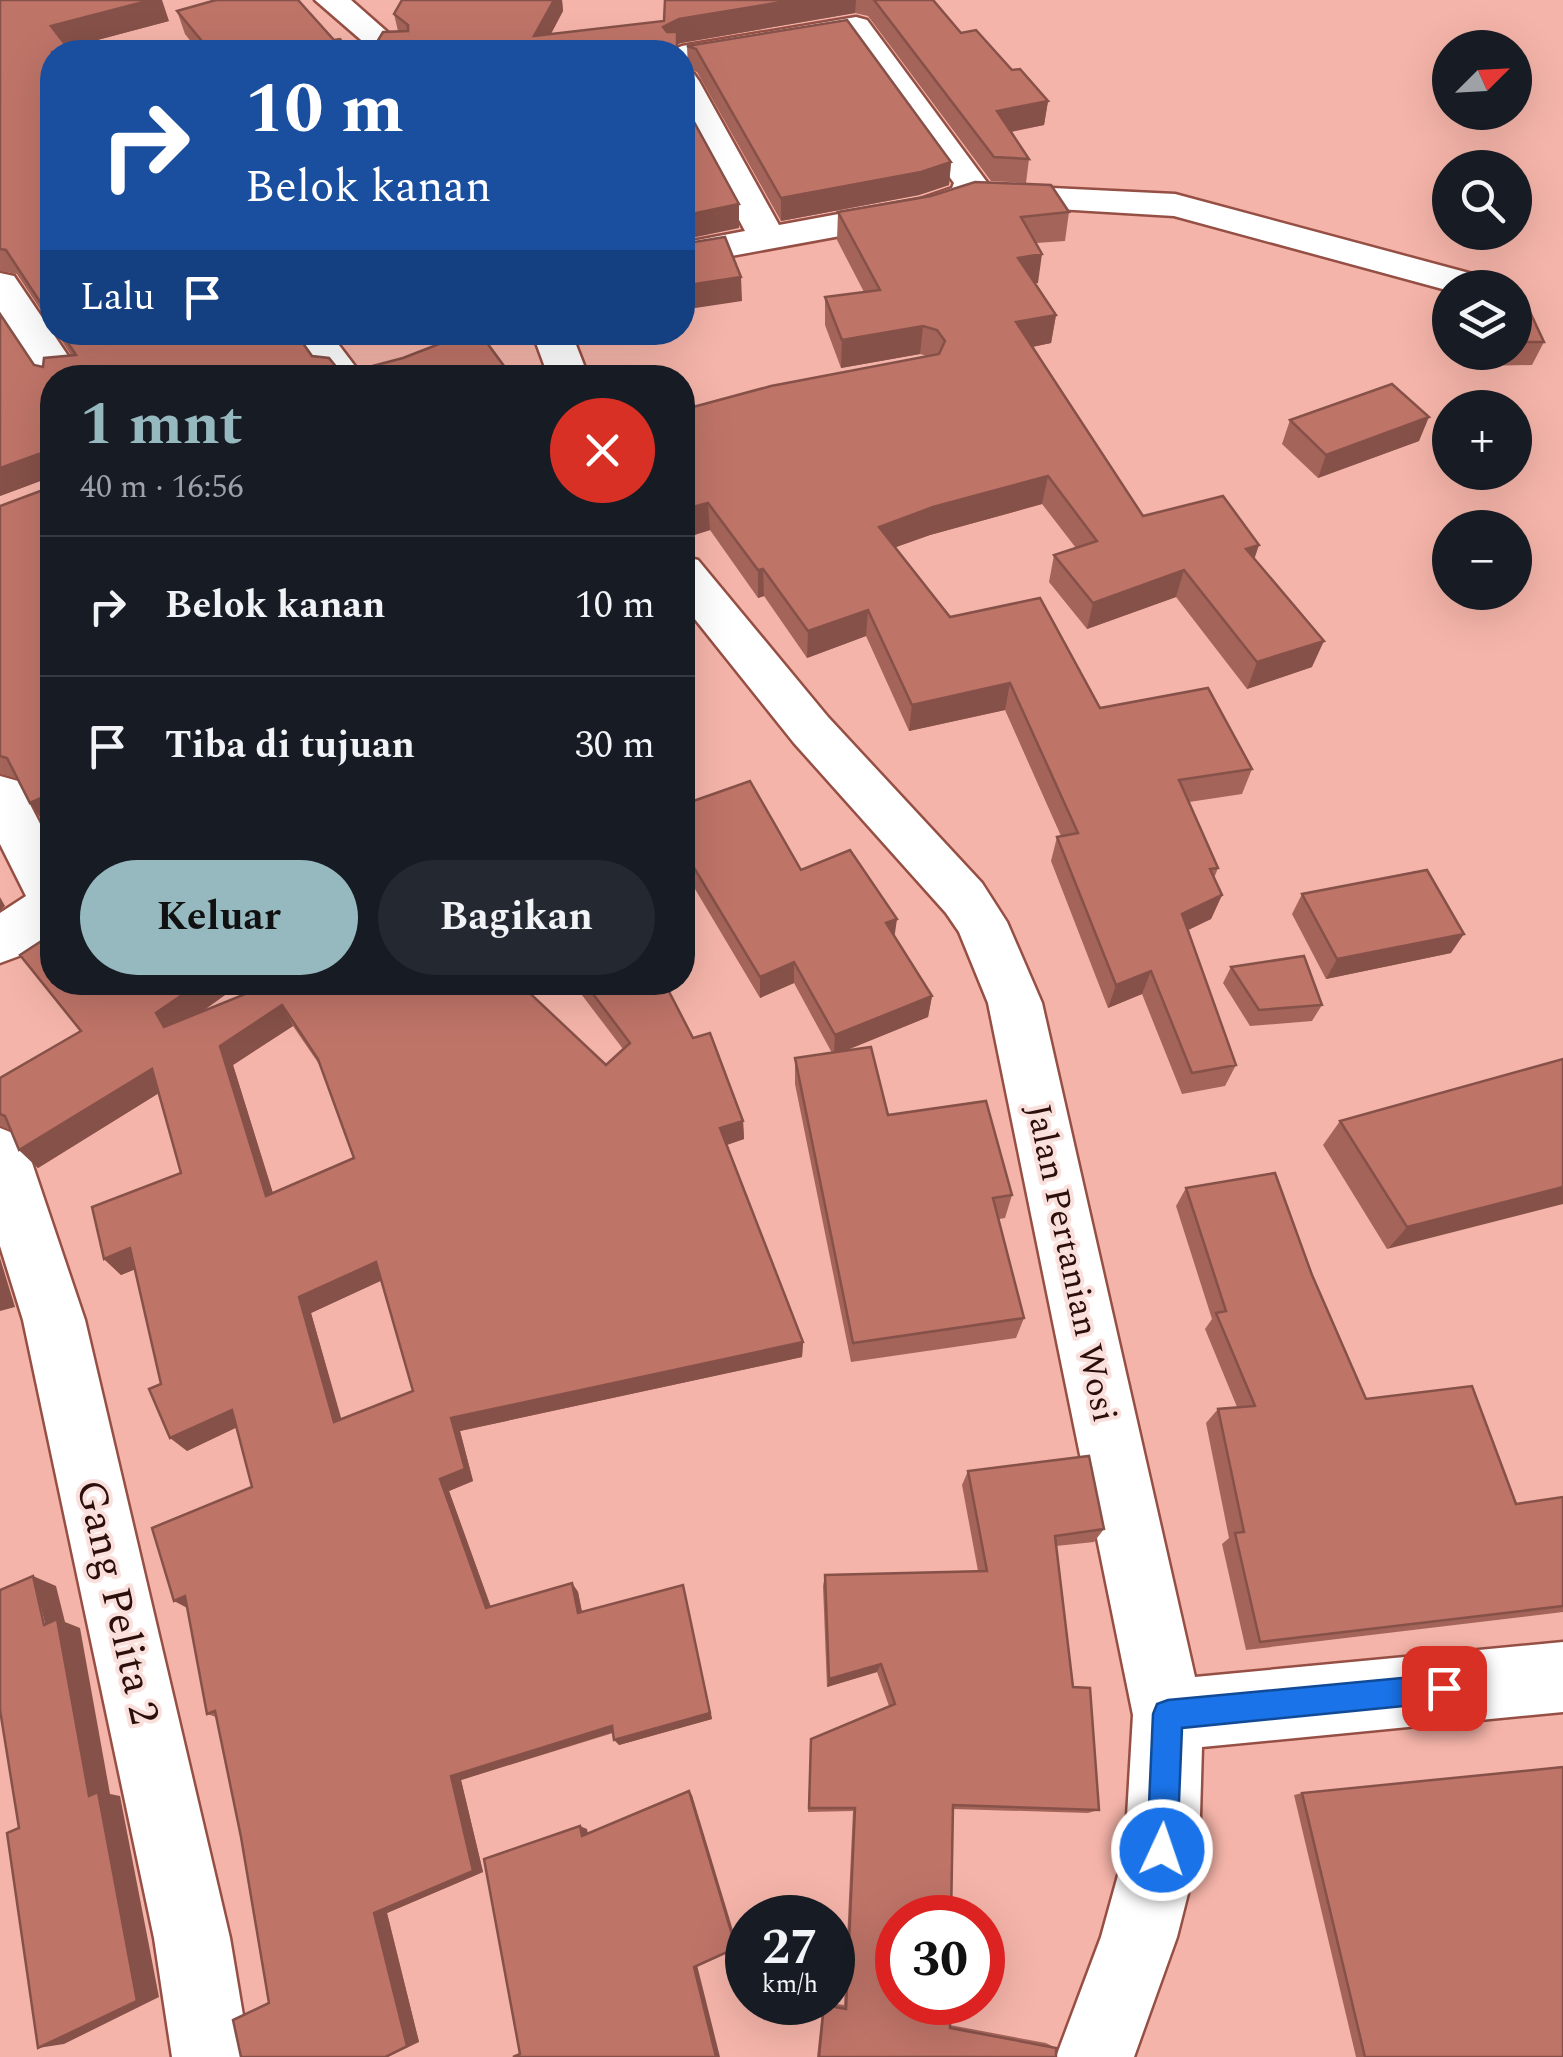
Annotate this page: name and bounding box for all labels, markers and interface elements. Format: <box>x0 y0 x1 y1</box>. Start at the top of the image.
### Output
north arrow <box>1432 30 1532 130</box>
map controls <box>1432 30 1532 610</box>
text: 10 m <box>245 57 404 163</box>
icon: right <box>80 80 210 210</box>
button: search <box>1432 150 1532 250</box>
text: Belok kanan <box>245 153 491 222</box>
text: Lalu <box>80 269 155 327</box>
icon: arrive <box>175 270 230 325</box>
button: layers <box>1432 270 1532 370</box>
text: 1 mnt <box>80 379 243 471</box>
button: + <box>1432 390 1532 490</box>
button: close <box>550 398 655 503</box>
text: 40 m · 16:56 <box>80 463 244 512</box>
button: − <box>1432 510 1532 610</box>
text: Belok kanan <box>165 577 386 635</box>
text: 10 m <box>575 577 655 635</box>
icon: right <box>80 579 135 634</box>
text: Tiba di tujuan <box>165 717 415 775</box>
text: 30 m <box>575 717 655 775</box>
icon: arrive <box>80 719 135 774</box>
button: Keluar <box>80 860 358 975</box>
button: Bagikan <box>378 860 655 975</box>
street label: Jalan Pertanian Wosi <box>1011 1099 1131 1427</box>
street label: Gang Pelita 2 <box>58 1474 176 1730</box>
pin <box>1402 1646 1487 1731</box>
icon: arrive <box>1417 1661 1472 1716</box>
position arrow <box>1110 1798 1214 1902</box>
speed limit sign: 30 <box>875 1895 1005 2025</box>
text: 27 <box>762 1910 818 1986</box>
text: km/h <box>762 1966 818 2004</box>

